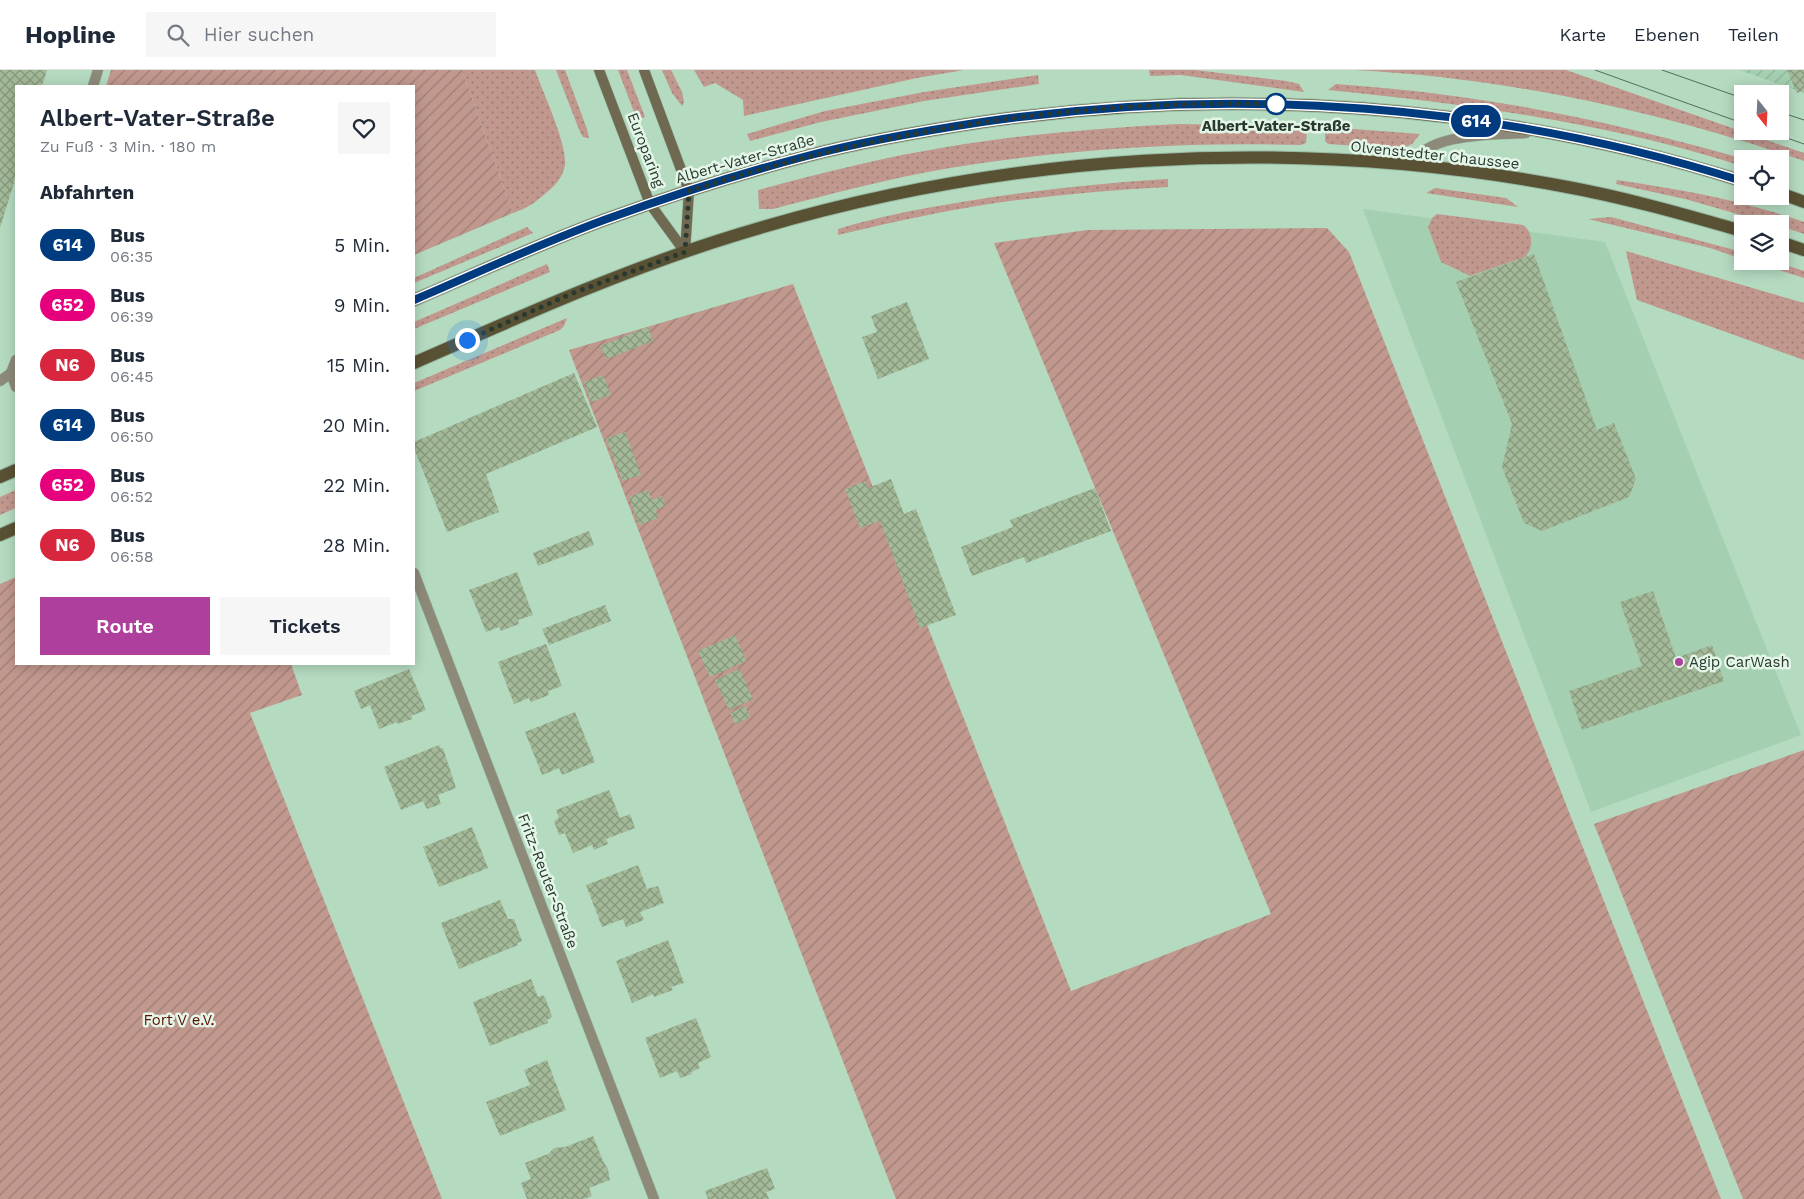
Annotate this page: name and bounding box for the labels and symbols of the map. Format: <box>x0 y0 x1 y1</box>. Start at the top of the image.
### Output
north arrow <box>1734 85 1789 140</box>
marker: Albert-Vater-Straße <box>1265 93 1287 115</box>
line badge: 614 <box>1447 105 1505 137</box>
street label: Europaring <box>623 110 669 190</box>
place label: Albert-Vater-Straße <box>1202 117 1351 135</box>
street label: Albert-Vater-Straße <box>673 131 817 187</box>
street label: Olvenstedter Chaussee <box>1350 137 1520 173</box>
your location <box>455 328 480 353</box>
place label: Agip CarWash <box>1689 653 1790 671</box>
marker: Agip CarWash <box>1673 656 1685 668</box>
street label: Fritz-Reuter-Straße <box>514 811 582 951</box>
park label: Fort V e.V. <box>143 1011 215 1029</box>

